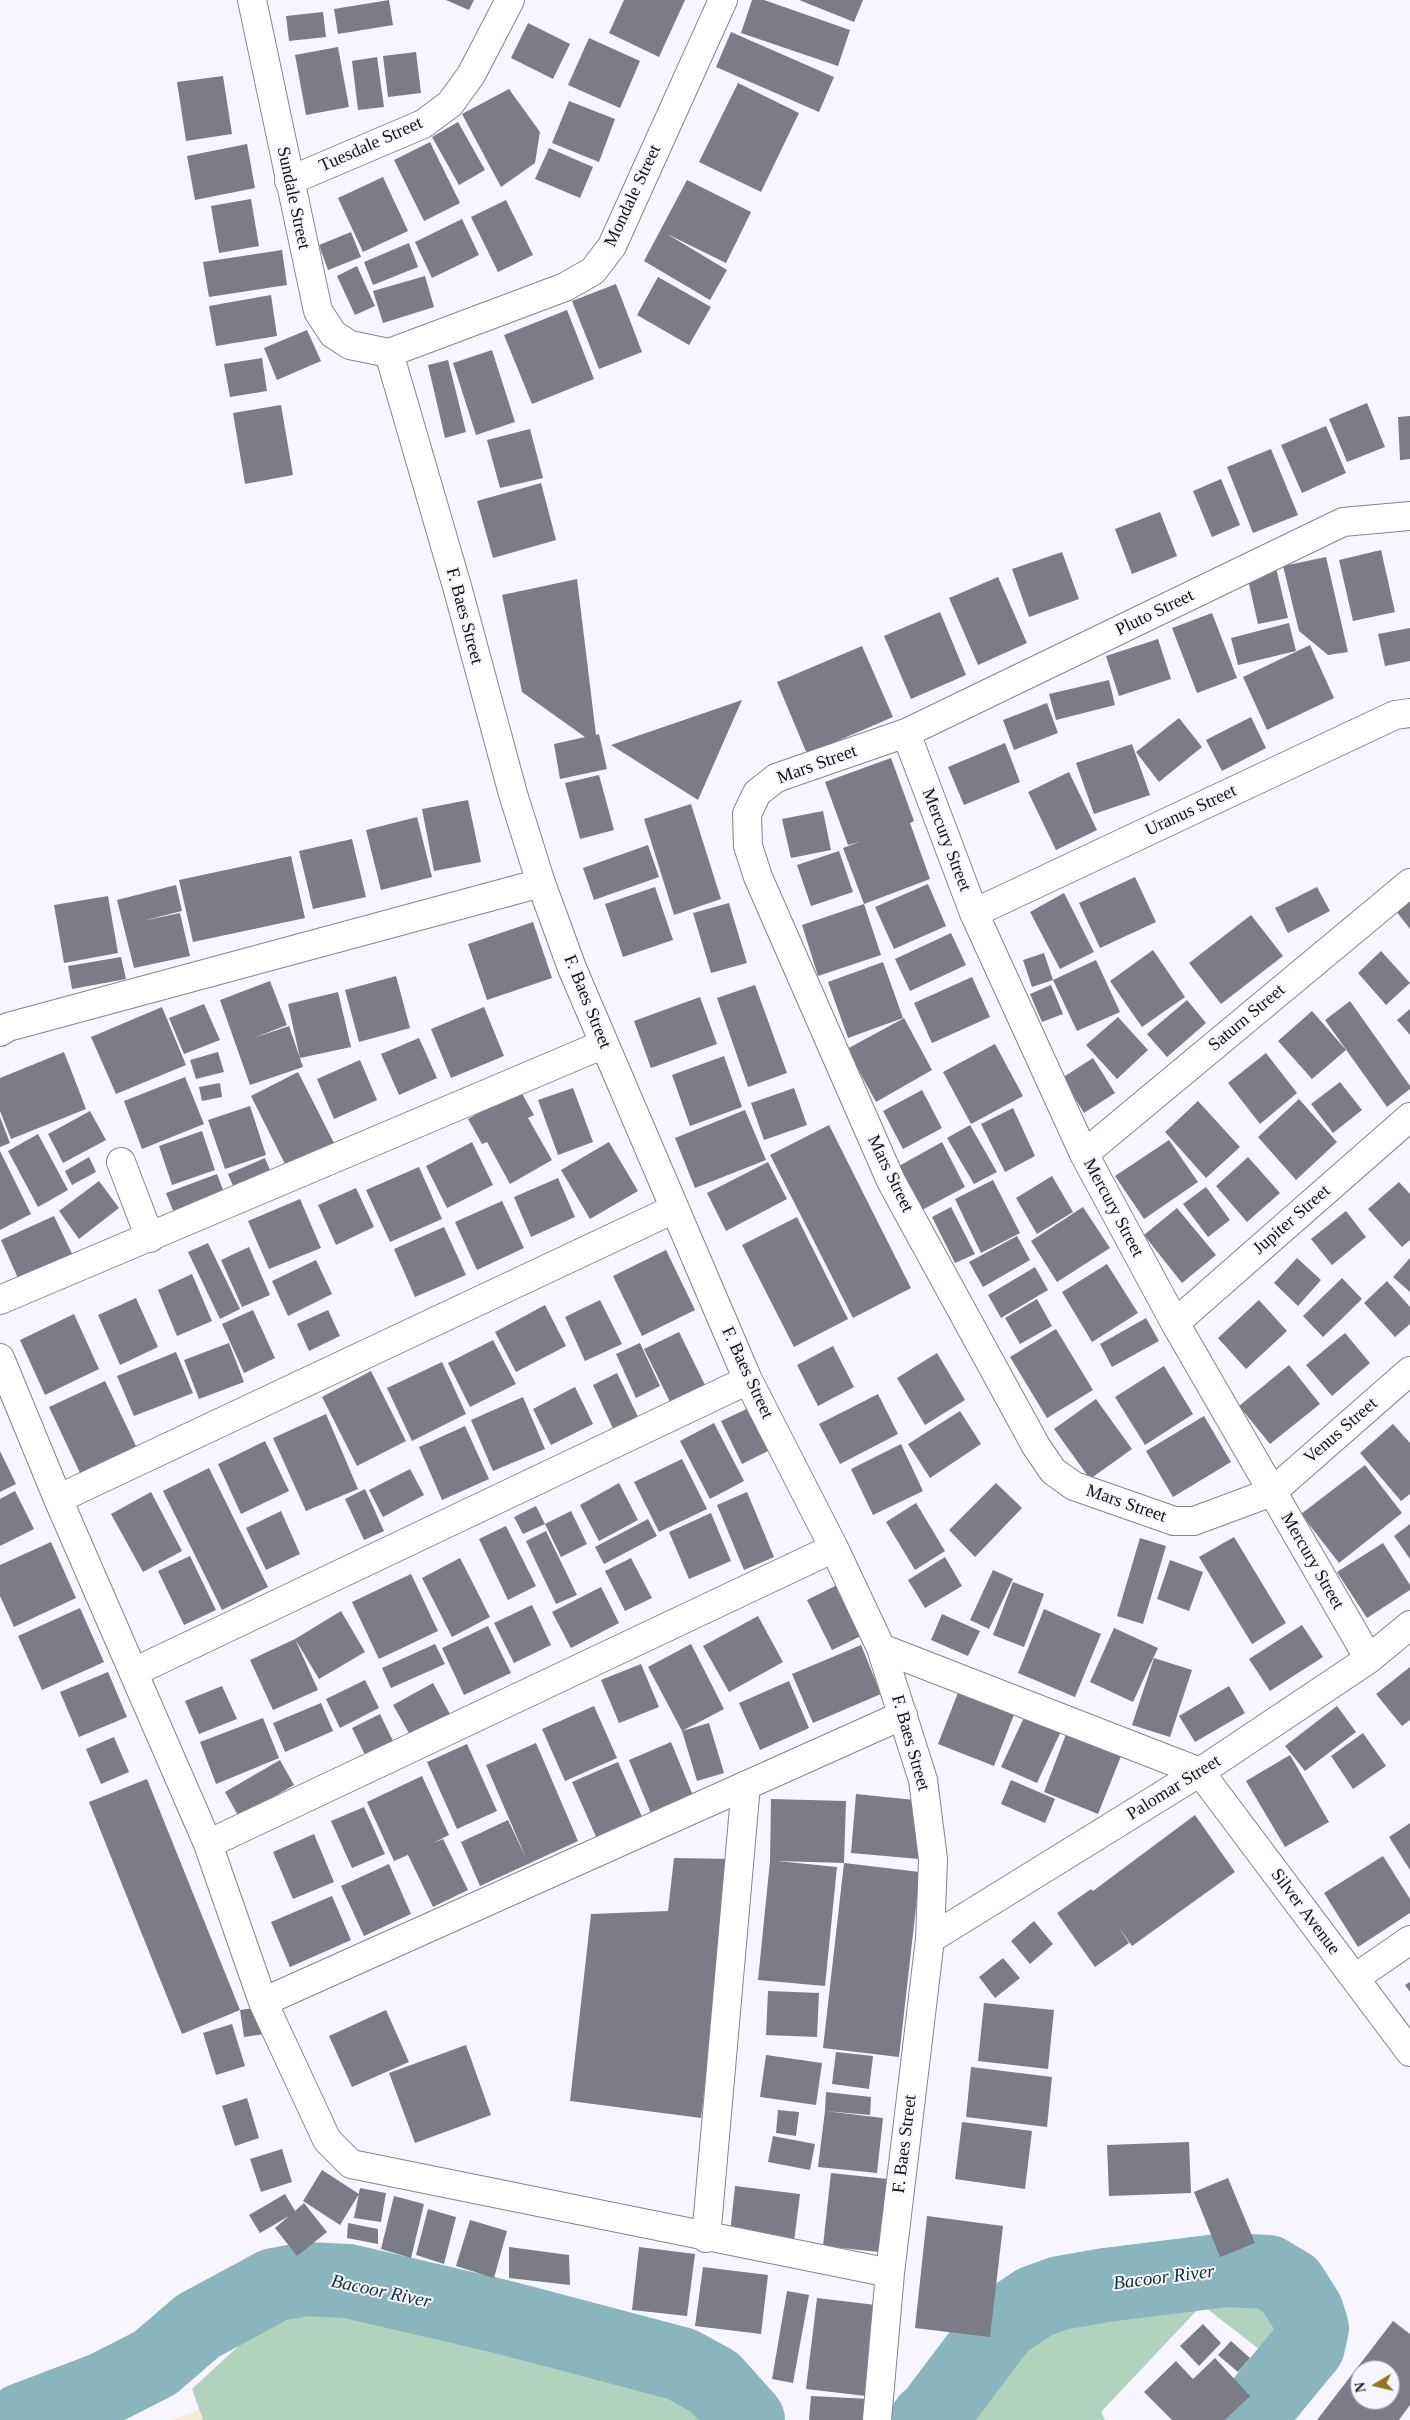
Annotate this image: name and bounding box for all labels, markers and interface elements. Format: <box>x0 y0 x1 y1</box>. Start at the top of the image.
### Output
street label: Tuesdale Street <box>316 113 426 177</box>
street label: Mondale Street <box>600 141 666 251</box>
street label: Sundale Street <box>272 145 314 251</box>
street label: F. Baes Street <box>441 565 487 667</box>
street label: Pluto Street <box>1112 585 1198 641</box>
street label: Mars Street <box>774 741 860 789</box>
street label: Uranus Street <box>1142 780 1240 842</box>
street label: Mercury Street <box>916 786 976 894</box>
street label: F. Baes Street <box>558 952 616 1052</box>
street label: Saturn Street <box>1204 980 1290 1056</box>
street label: Mars Street <box>862 1132 918 1216</box>
street label: Mercury Street <box>1078 1155 1148 1261</box>
street label: Jupiter Street <box>1249 1181 1335 1259</box>
street label: F. Baes Street <box>716 1324 778 1422</box>
street label: Venus Street <box>1300 1393 1382 1469</box>
street label: Mars Street <box>1083 1480 1169 1528</box>
street label: Mercury Street <box>1276 1509 1348 1613</box>
street label: F. Baes Street <box>886 1692 934 1794</box>
street label: Palomar Street <box>1123 1751 1225 1825</box>
street label: Silver Avenue <box>1266 1865 1344 1959</box>
street label: F. Baes Street <box>888 2094 922 2194</box>
water label: Bacoor River <box>1112 2260 1216 2296</box>
water label: Bacoor River <box>329 2270 433 2314</box>
north arrow <box>1350 2360 1400 2410</box>
text: N <box>1352 2381 1369 2393</box>

